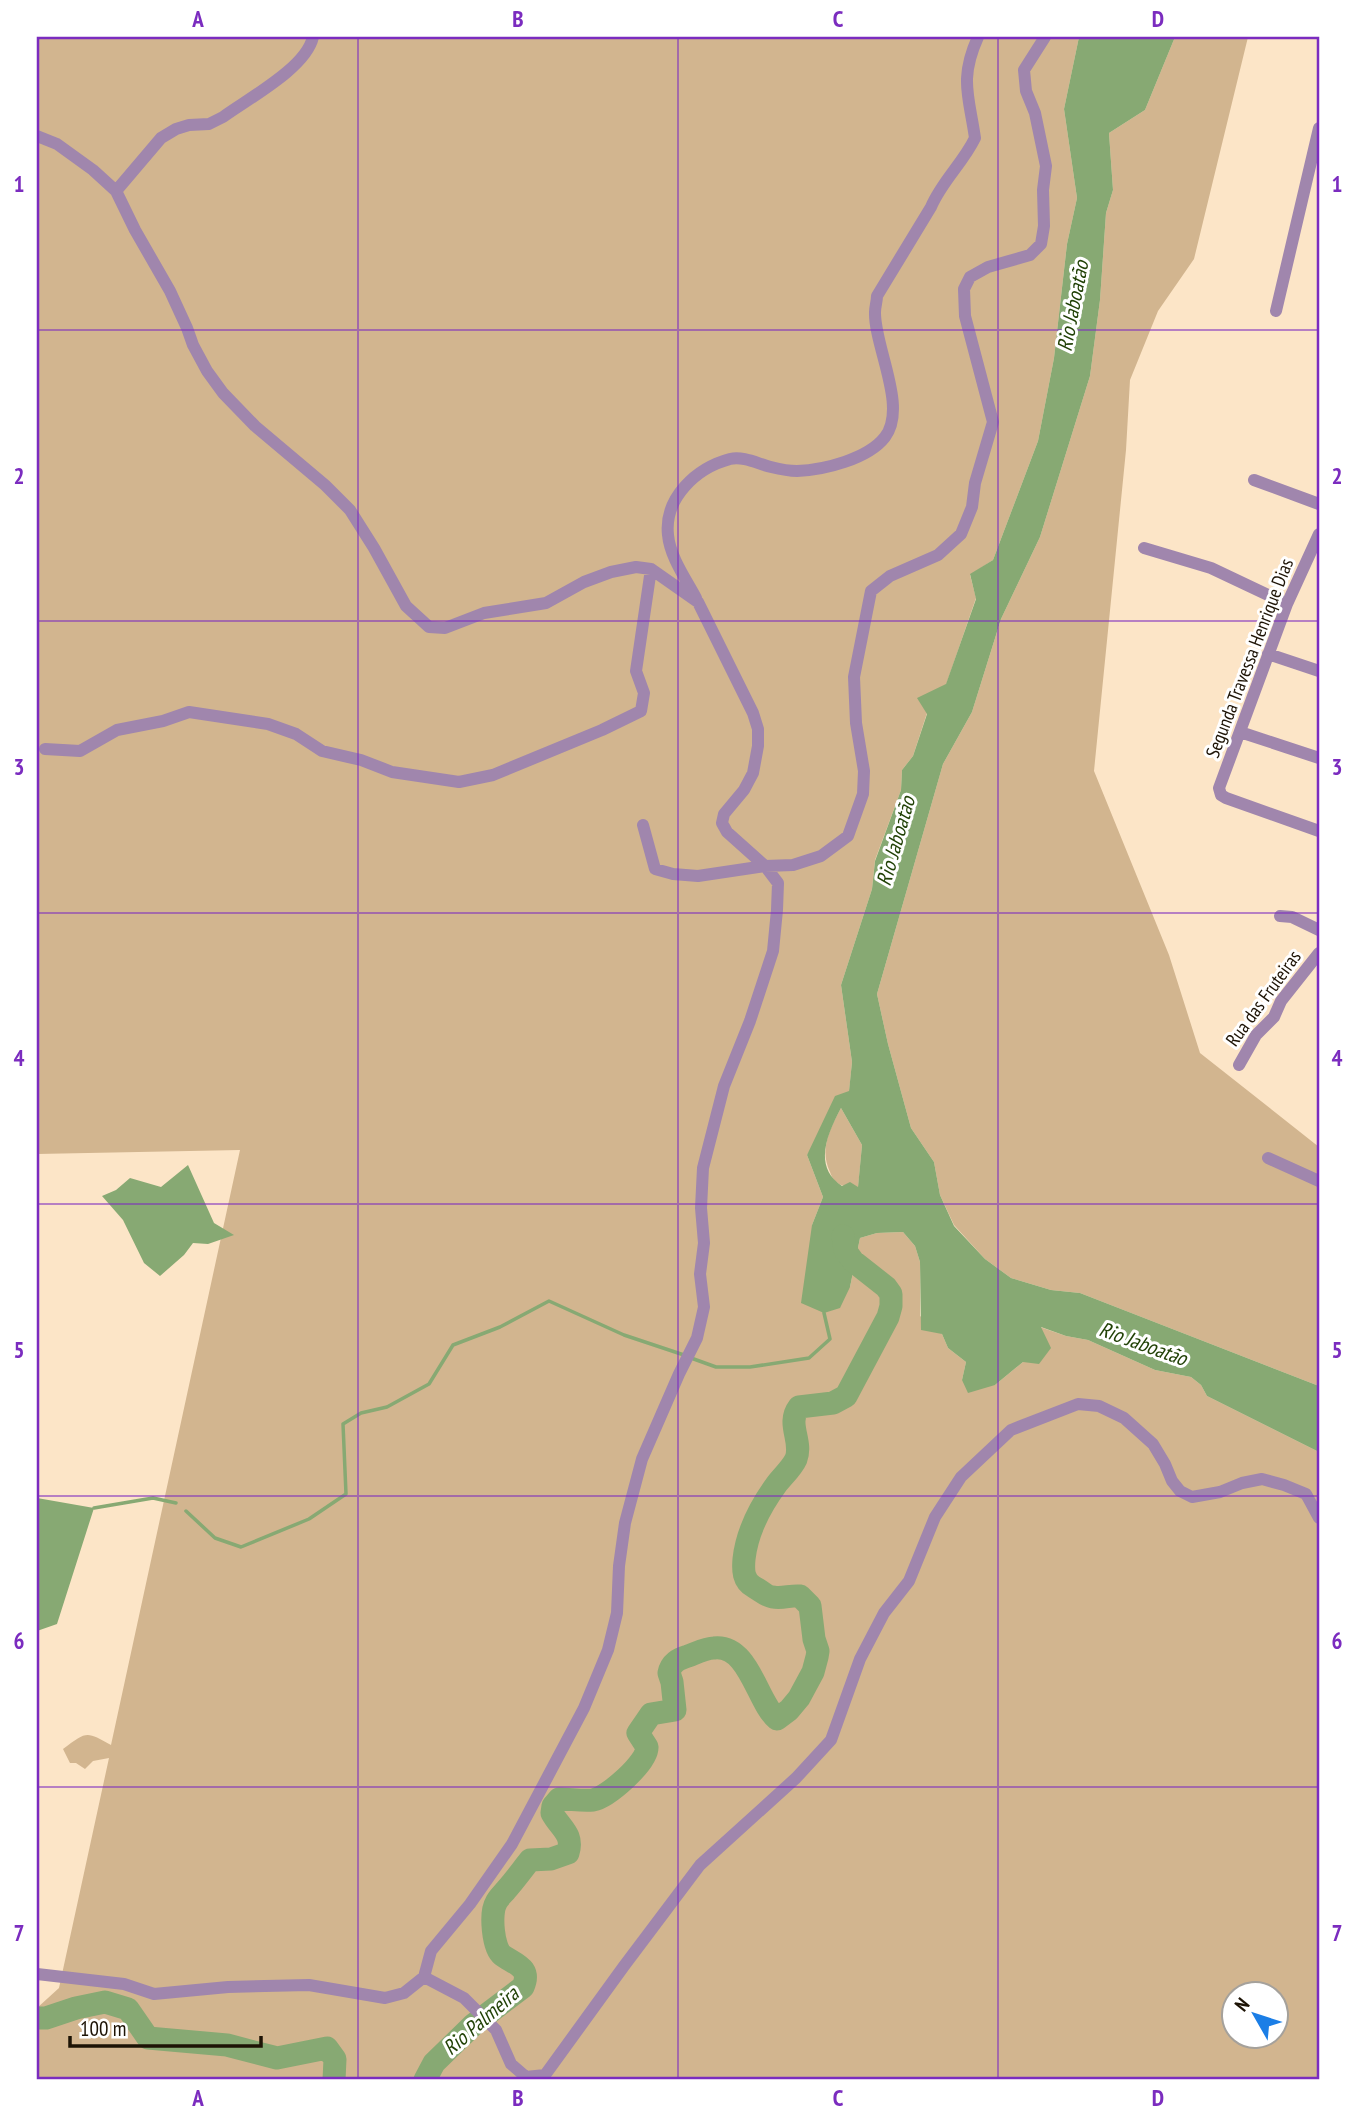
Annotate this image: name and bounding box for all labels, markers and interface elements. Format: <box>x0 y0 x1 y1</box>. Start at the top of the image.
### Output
text: A <box>191 4 204 33</box>
text: B <box>512 4 524 33</box>
text: C <box>833 4 844 33</box>
text: D <box>1152 4 1164 33</box>
text: 1 <box>14 169 25 198</box>
text: 1 <box>1332 169 1343 198</box>
water label: Rio Jaboatão <box>1051 257 1095 353</box>
text: 2 <box>14 461 25 490</box>
text: 2 <box>1332 461 1343 490</box>
street label: Segunda Travessa Henrique Dias <box>1200 555 1298 761</box>
text: 3 <box>14 752 25 781</box>
text: 3 <box>1332 752 1343 781</box>
water label: Rio Jaboatão <box>870 791 922 889</box>
street label: Rua das Fruteiras <box>1220 945 1306 1051</box>
text: 4 <box>14 1043 25 1072</box>
text: 4 <box>1332 1043 1343 1072</box>
water label: Rio Jaboatão <box>1096 1315 1193 1373</box>
text: 5 <box>14 1335 25 1364</box>
text: 5 <box>1332 1335 1343 1364</box>
text: 6 <box>14 1626 25 1655</box>
text: 6 <box>1332 1626 1343 1655</box>
text: 7 <box>14 1918 25 1947</box>
text: 7 <box>1332 1918 1343 1947</box>
water label: Rio Palmeira <box>437 1979 525 2061</box>
north arrow <box>1220 1980 1290 2050</box>
text: N <box>1229 1993 1254 2016</box>
scale bar <box>70 2005 261 2049</box>
text: 100 m <box>80 2015 126 2042</box>
text: A <box>191 2083 204 2112</box>
text: B <box>512 2083 524 2112</box>
text: C <box>833 2083 844 2112</box>
text: D <box>1152 2083 1164 2112</box>

